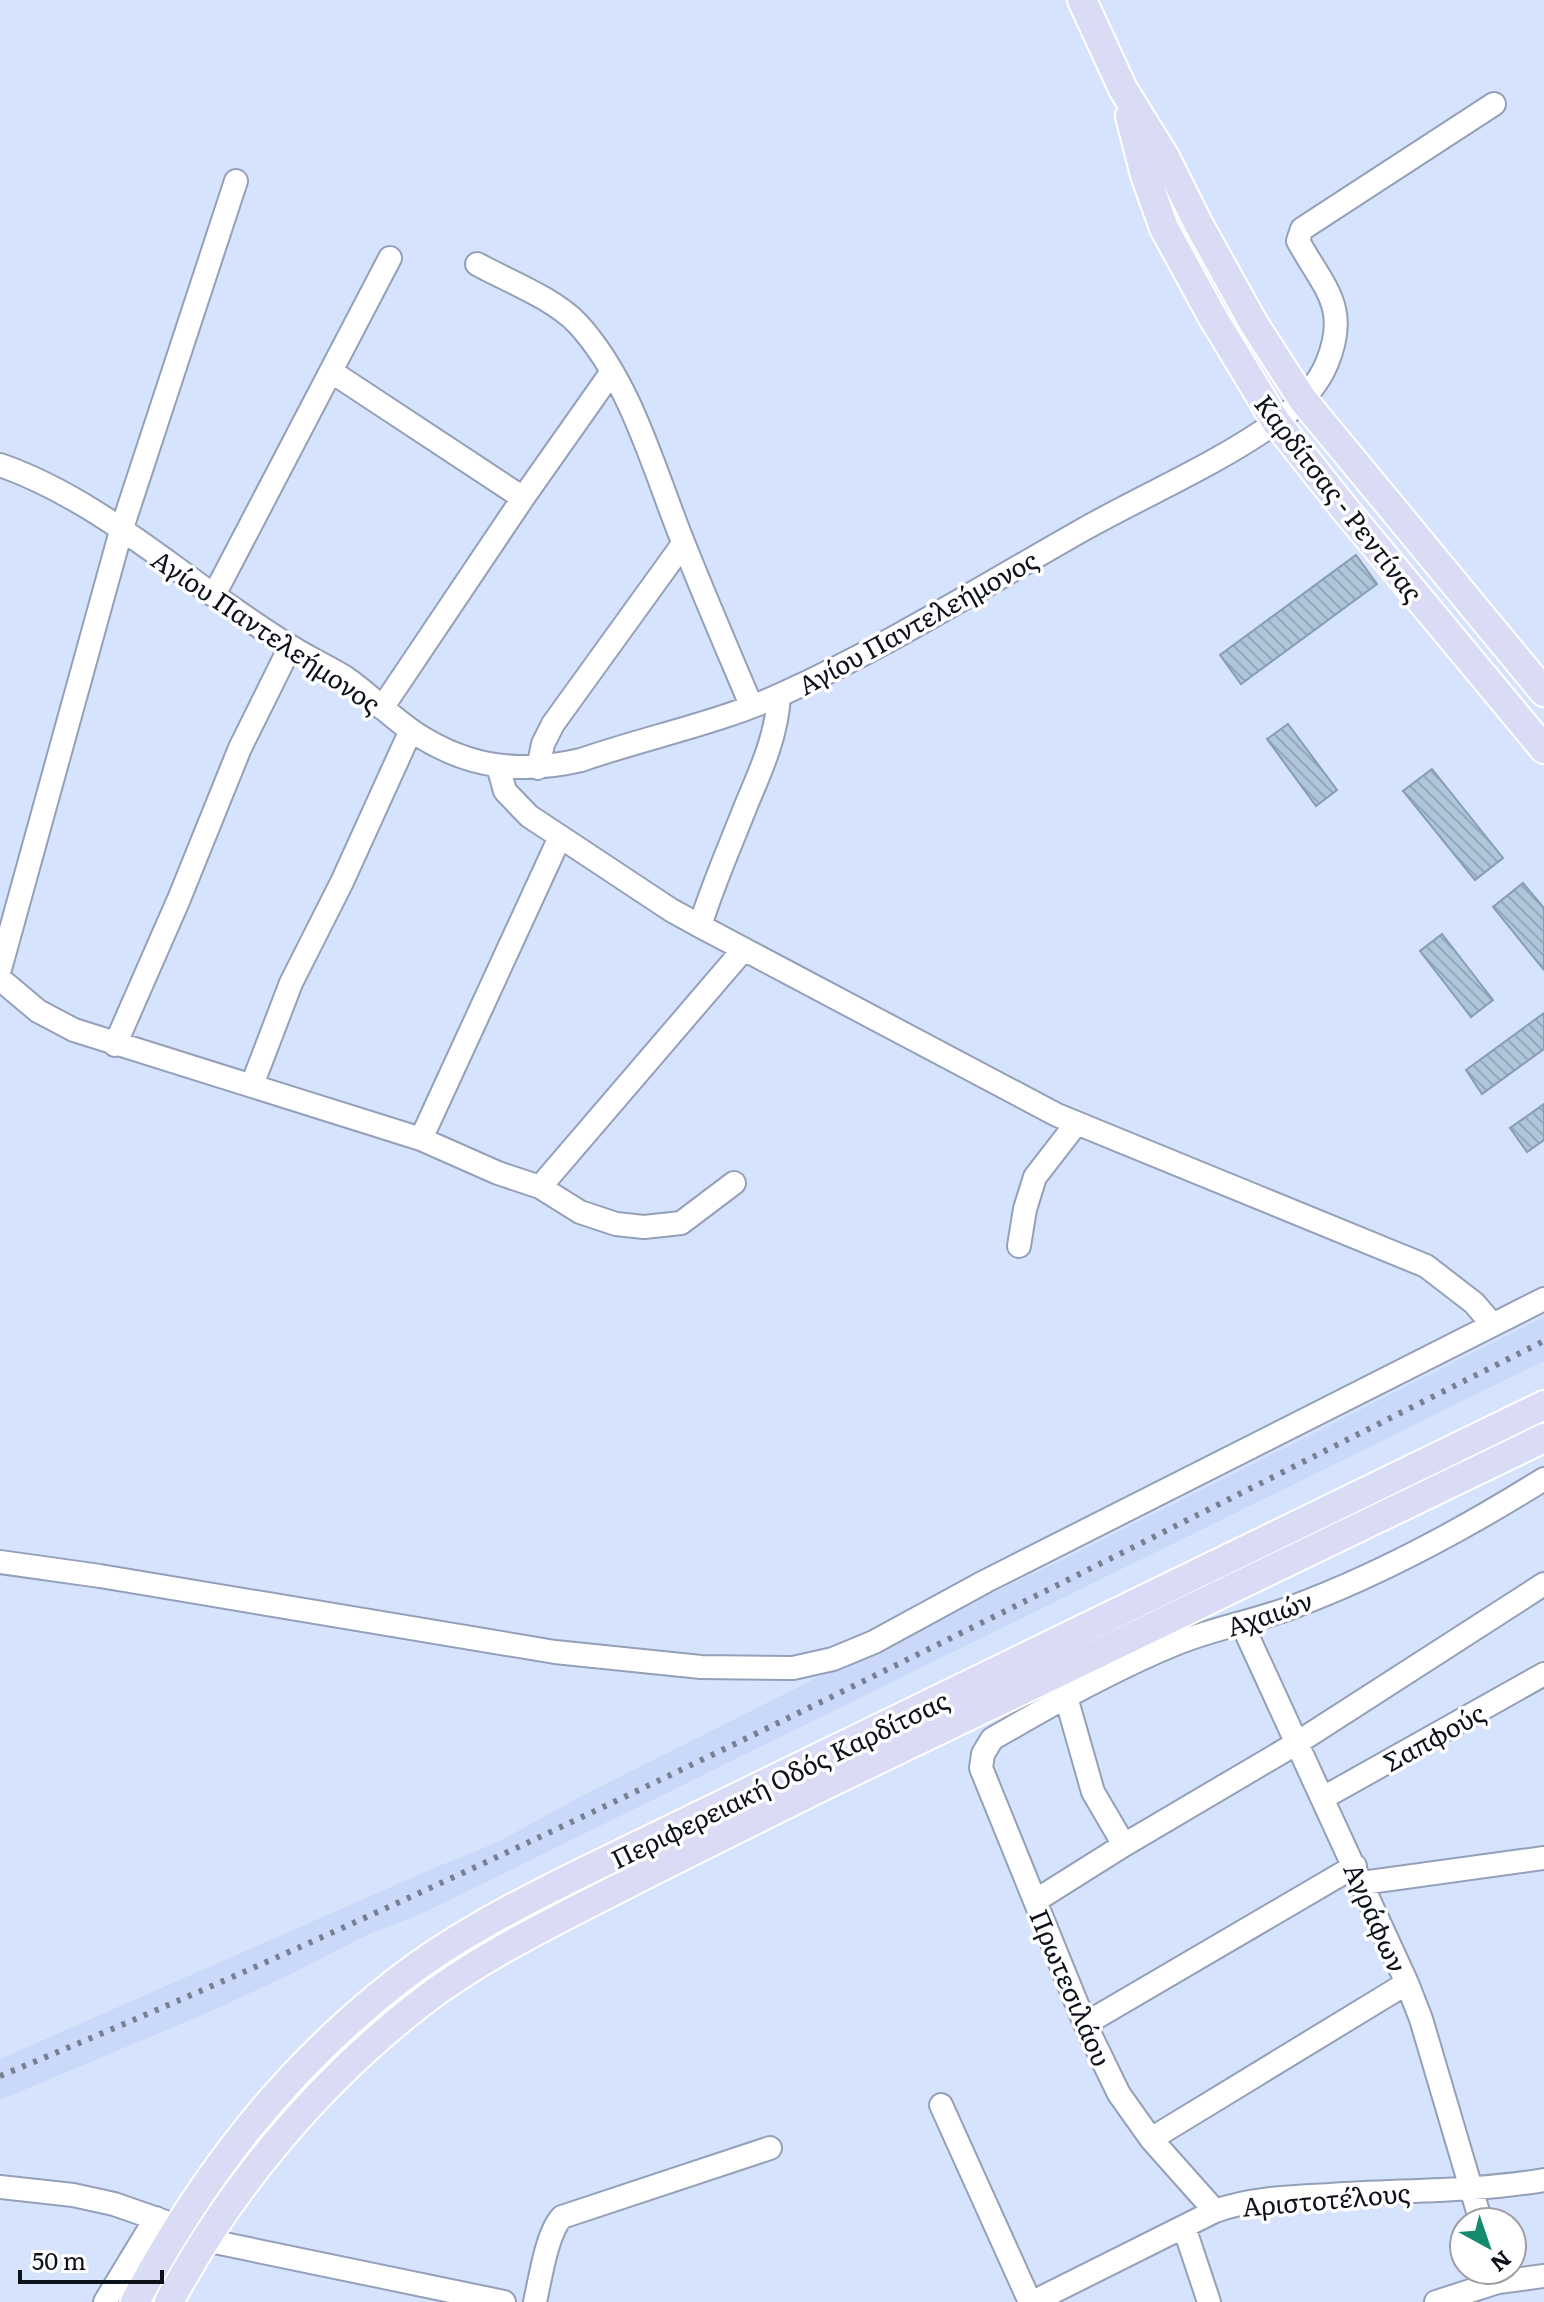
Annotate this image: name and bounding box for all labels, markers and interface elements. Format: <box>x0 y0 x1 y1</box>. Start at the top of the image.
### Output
street label: Καρδίτσας - Ρεντίνας <box>1246 385 1434 609</box>
street label: Αγίου Παντελεήμονος <box>145 539 389 721</box>
street label: Αγίου Παντελεήμονος <box>790 539 1044 703</box>
street label: Αχαιών <box>1221 1579 1317 1645</box>
street label: Περιφερειακή Οδός Καρδίτσας <box>603 1679 955 1877</box>
street label: Σαπφούς <box>1375 1692 1491 1780</box>
street label: Αγράφων <box>1335 1856 1419 1978</box>
street label: Πρωτεσιλάου <box>1021 1902 1123 2072</box>
street label: Αριστοτέλους <box>1240 2171 1412 2225</box>
north arrow <box>1448 2206 1528 2286</box>
scale bar <box>20 2234 162 2284</box>
text: 50 m <box>32 2242 86 2277</box>
text: N <box>1484 2244 1519 2281</box>

